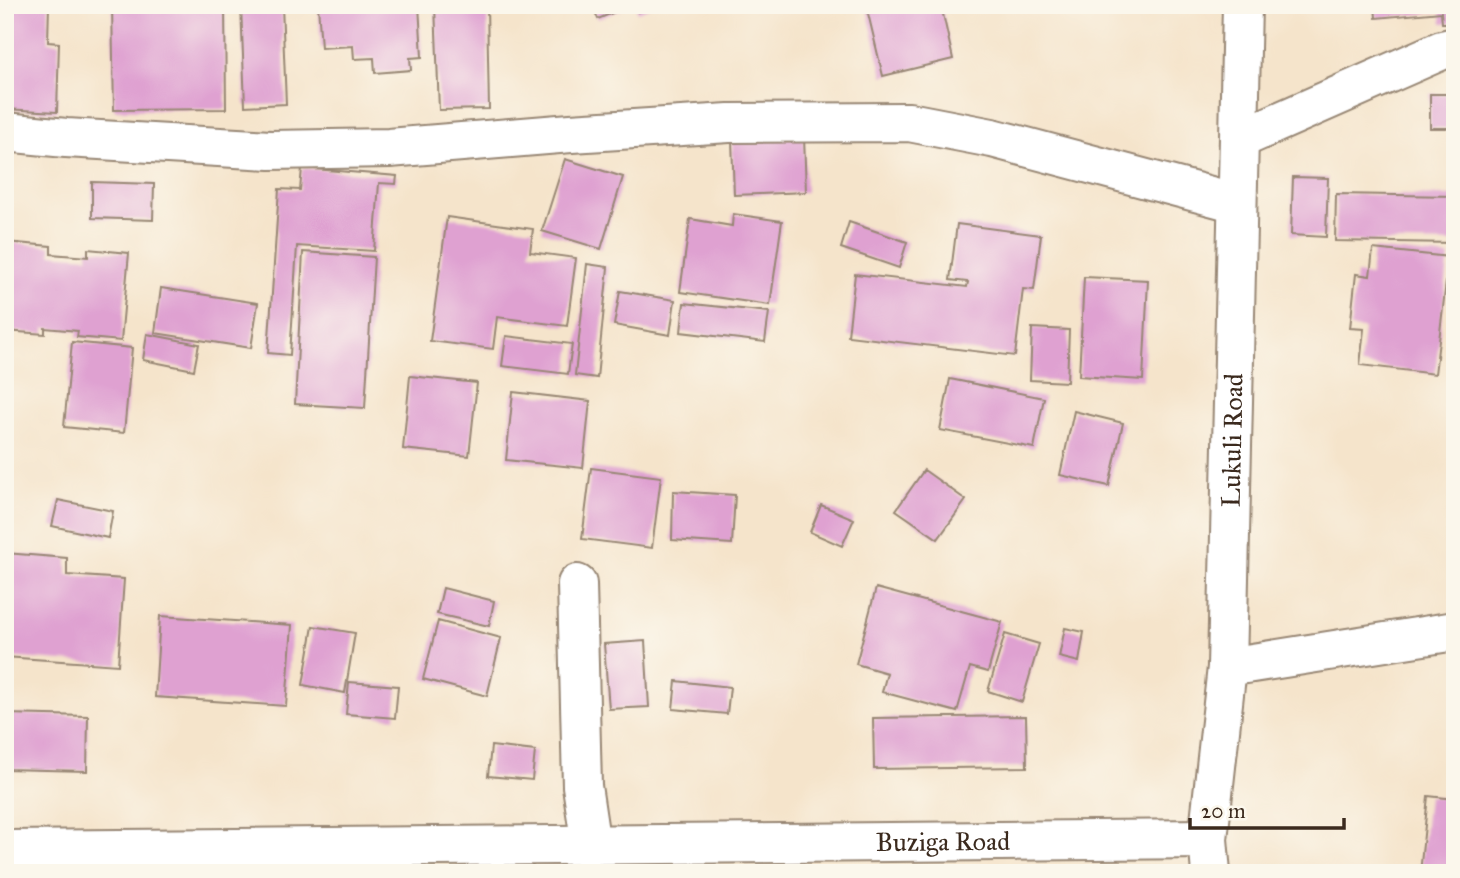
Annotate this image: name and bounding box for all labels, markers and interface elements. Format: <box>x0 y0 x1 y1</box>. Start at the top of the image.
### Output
street label: Lukuli Road <box>1215 373 1250 508</box>
scale bar <box>1190 787 1344 831</box>
text: 20 m <box>1201 798 1246 824</box>
street label: Buziga Road <box>876 825 1010 858</box>

